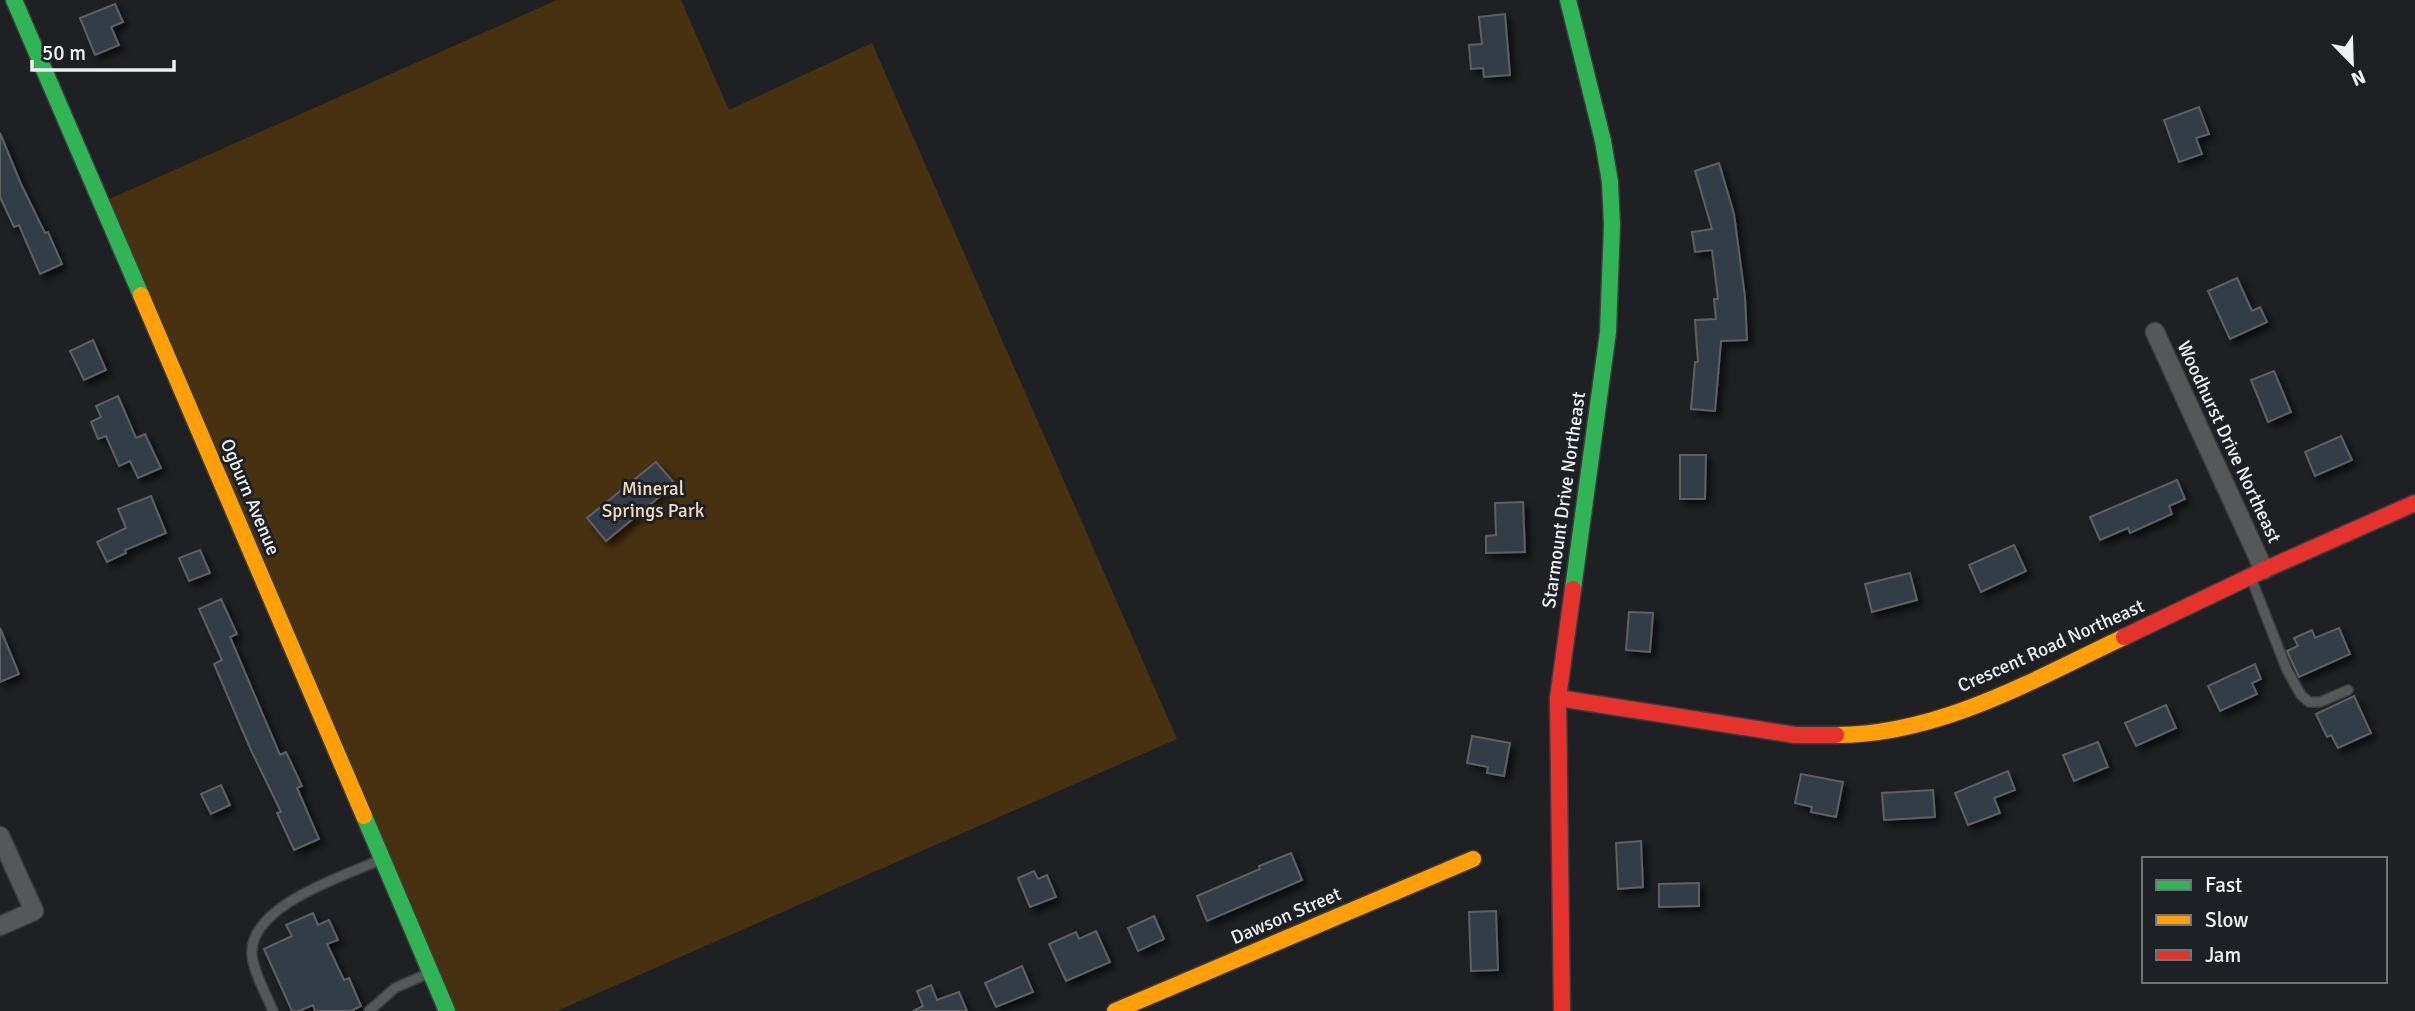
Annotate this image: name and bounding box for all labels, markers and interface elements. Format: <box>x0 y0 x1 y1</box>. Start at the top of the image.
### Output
scale bar <box>32 28 173 72</box>
north arrow <box>2317 28 2387 98</box>
text: 50 m <box>42 40 86 66</box>
text: N <box>2347 64 2369 91</box>
street label: Woodhurst Drive Northeast <box>2172 337 2287 547</box>
street label: Starmount Drive Northeast <box>1537 390 1591 610</box>
street label: Ogburn Avenue <box>215 435 285 559</box>
park label: Mineral Springs Park <box>602 477 705 523</box>
street label: Crescent Road Northeast <box>1954 594 2148 698</box>
legend <box>2142 857 2387 983</box>
text: Fast <box>2205 872 2242 898</box>
street label: Dawson Street <box>1227 882 1345 950</box>
text: Slow <box>2205 907 2249 933</box>
text: Jam <box>2205 942 2241 968</box>

